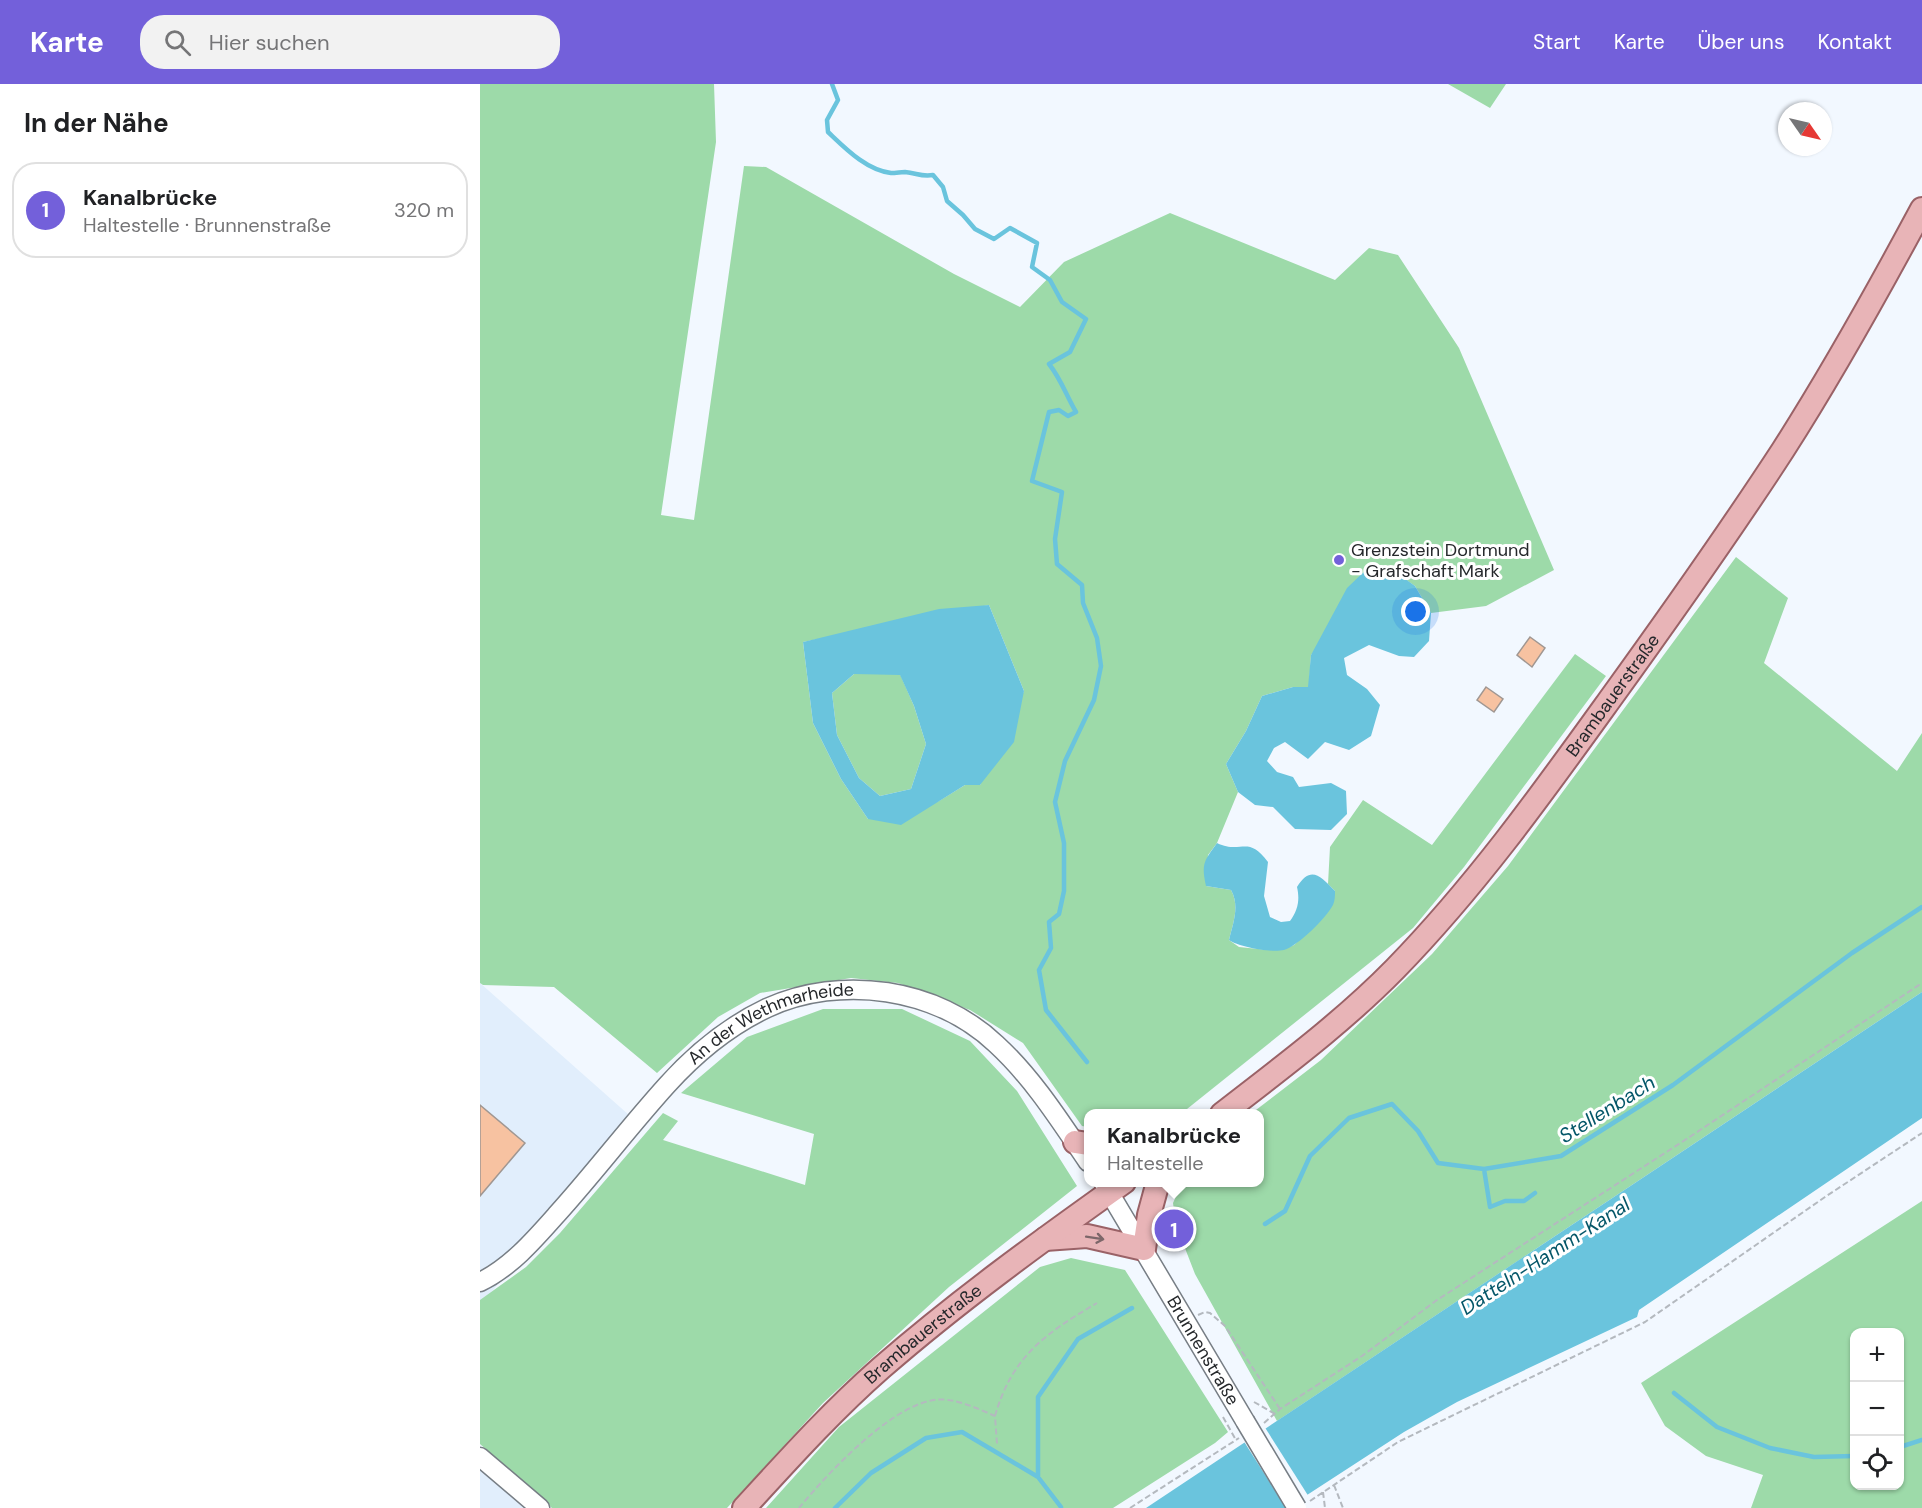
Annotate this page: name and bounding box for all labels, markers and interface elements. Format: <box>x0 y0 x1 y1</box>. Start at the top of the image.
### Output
search box <box>140 15 560 69</box>
text: Karte <box>30 24 104 61</box>
icon: search <box>161 26 194 59</box>
text: Hier suchen <box>209 28 330 57</box>
text: Start <box>1533 28 1581 56</box>
text: Karte <box>1614 28 1665 56</box>
text: Über uns <box>1698 28 1784 56</box>
text: Kontakt <box>1817 28 1892 56</box>
north arrow <box>1778 102 1832 156</box>
text: In der Nähe <box>24 106 169 140</box>
text: Kanalbrücke <box>83 183 217 212</box>
text: 1 <box>42 197 49 223</box>
text: 320 m <box>394 197 454 223</box>
text: Haltestelle · Brunnenstraße <box>83 212 331 238</box>
place label: Grenzstein Dortmund - Grafschaft Mark <box>1351 538 1530 583</box>
marker: Grenzstein Dortmund - Grafschaft Mark <box>1332 553 1346 567</box>
your location <box>1401 597 1430 626</box>
street label: Brambauerstraße <box>1560 629 1665 762</box>
street label: An der Wethmarheide <box>682 978 854 1070</box>
water label: Stellenbach <box>1554 1069 1660 1149</box>
popup <box>1084 1109 1264 1187</box>
text: Kanalbrücke <box>1107 1121 1241 1150</box>
text: Haltestelle <box>1107 1150 1204 1176</box>
water label: Datteln-Hamm-Kanal <box>1455 1191 1635 1321</box>
pin: 1 <box>1154 1206 1194 1252</box>
one-way arrow <box>1085 1233 1104 1244</box>
street label: Brambauerstraße <box>859 1278 987 1389</box>
street label: Brunnenstraße <box>1161 1291 1245 1410</box>
map controls <box>1850 1328 1904 1490</box>
button: + <box>1850 1328 1904 1382</box>
button: − <box>1850 1382 1904 1436</box>
button: locate <box>1850 1436 1904 1490</box>

